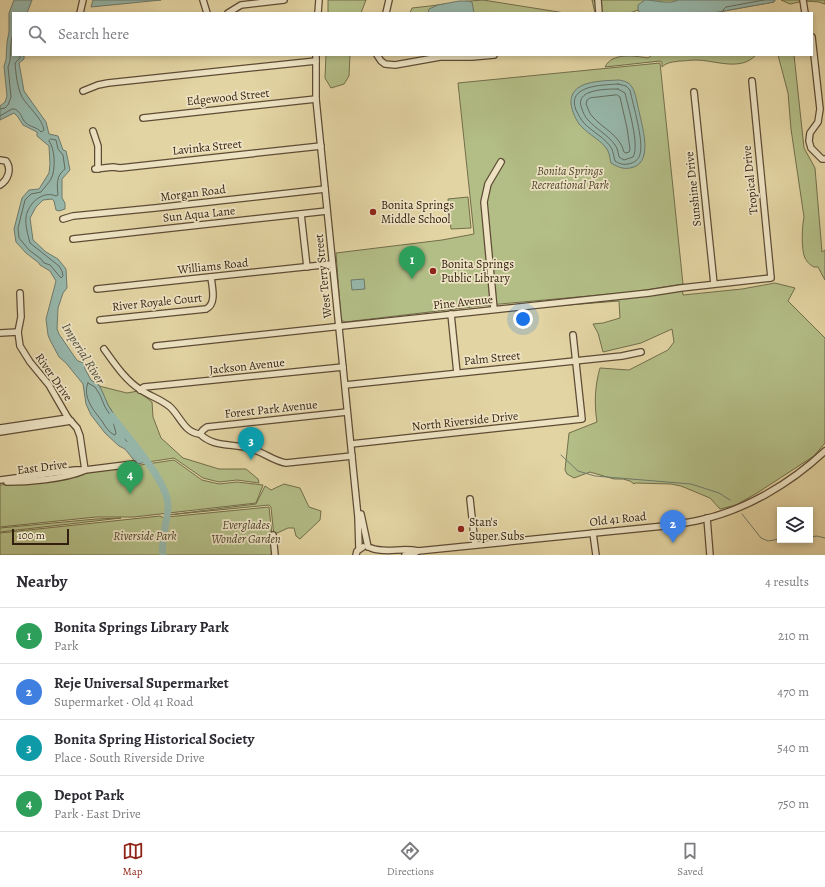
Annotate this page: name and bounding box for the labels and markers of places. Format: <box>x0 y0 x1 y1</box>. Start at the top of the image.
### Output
place label: Bonita Springs Middle School <box>381 197 454 227</box>
marker: Bonita Springs Middle School <box>368 207 378 217</box>
pin: 1 <box>399 246 425 279</box>
place label: Bonita Springs Public Library <box>441 256 514 286</box>
marker: Bonita Springs Public Library <box>428 266 438 276</box>
pin: 3 <box>238 427 264 460</box>
pin: 4 <box>117 461 143 494</box>
pin: 2 <box>660 510 686 543</box>
place label: Stan's Super Subs <box>469 514 524 544</box>
marker: Stan's Super Subs <box>456 524 466 534</box>

